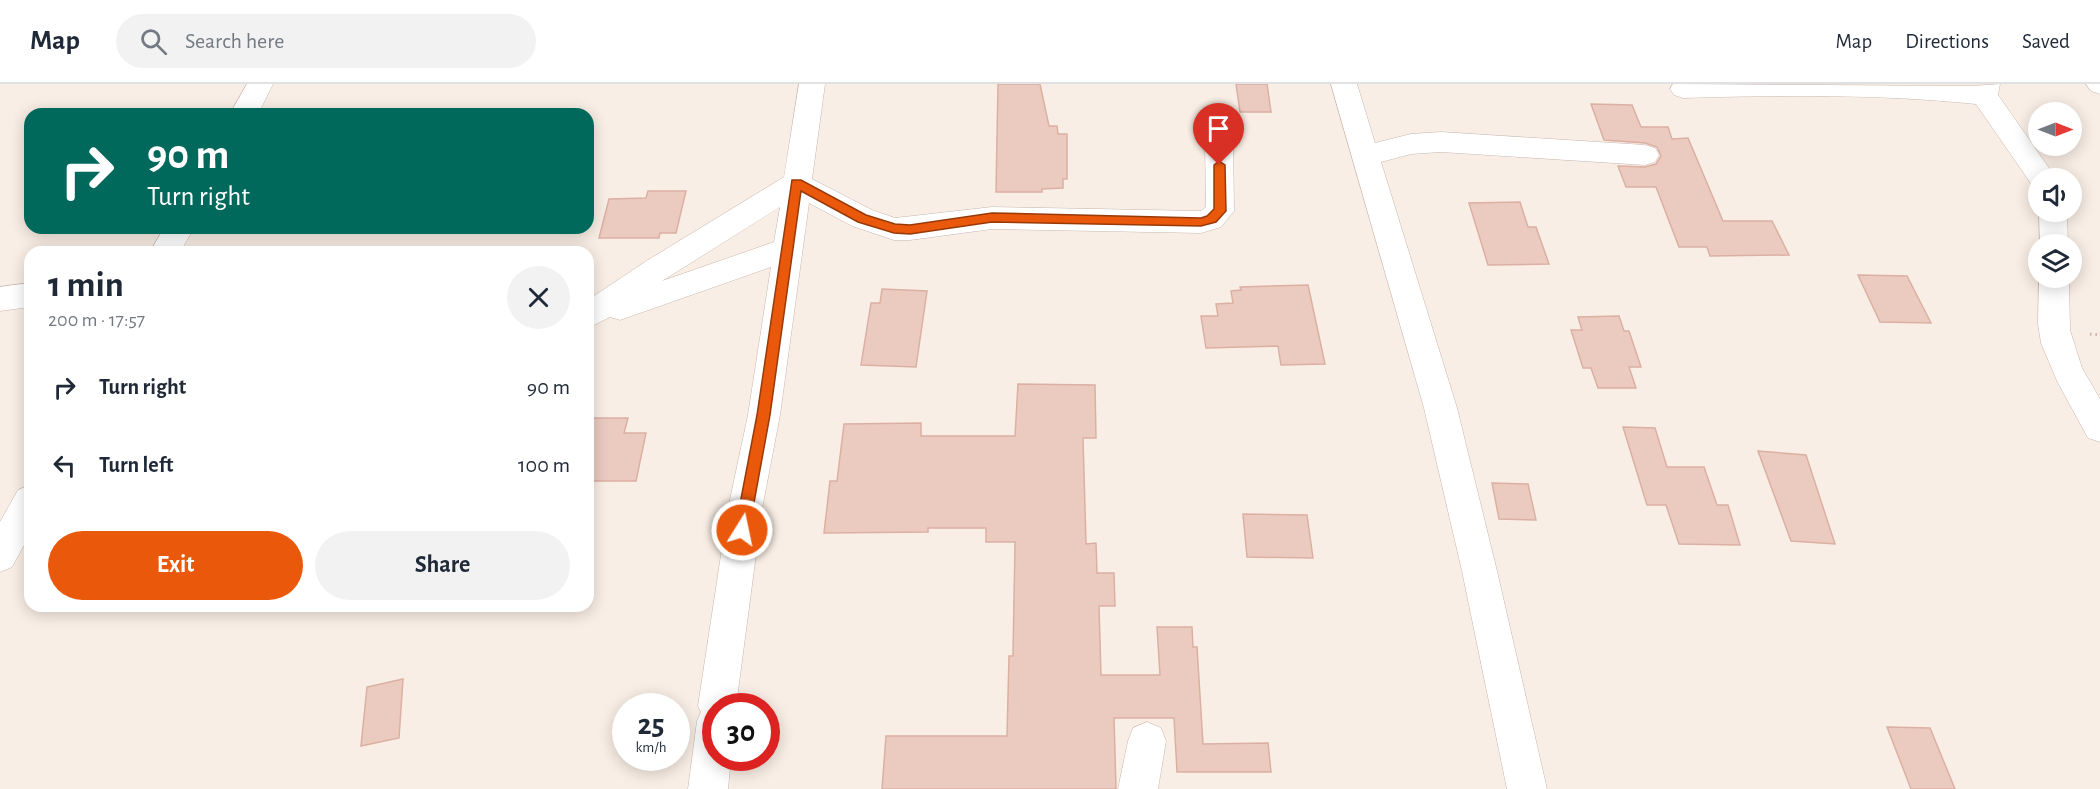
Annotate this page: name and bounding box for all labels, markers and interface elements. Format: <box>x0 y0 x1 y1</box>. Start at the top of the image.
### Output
search box <box>116 14 536 68</box>
icon: search <box>137 25 170 58</box>
text: Map <box>30 27 80 55</box>
text: Search here <box>185 30 284 52</box>
text: Map <box>1836 31 1872 52</box>
text: Directions <box>1905 31 1989 52</box>
text: Saved <box>2022 31 2070 52</box>
north arrow <box>2028 102 2082 156</box>
map controls <box>2028 102 2082 288</box>
pin <box>1193 103 1244 165</box>
icon: arrive <box>1202 112 1235 145</box>
icon: right <box>48 132 126 210</box>
text: 90 m <box>147 134 229 176</box>
button: sound <box>2028 168 2082 222</box>
text: Turn right <box>147 183 250 210</box>
button: layers <box>2028 234 2082 288</box>
button: close <box>507 266 570 329</box>
text: 1 min <box>48 267 124 303</box>
text: 200 m · 17:57 <box>48 310 145 330</box>
icon: right <box>48 371 81 404</box>
text: Turn right <box>99 376 186 398</box>
text: 90 m <box>527 376 570 398</box>
icon: left <box>48 449 81 482</box>
text: Turn left <box>99 454 173 476</box>
text: 100 m <box>518 454 570 476</box>
position arrow <box>710 498 774 562</box>
button: Exit <box>48 531 303 600</box>
button: Share <box>315 531 570 600</box>
speed limit sign: 30 <box>702 693 780 771</box>
text: 25 <box>637 710 665 740</box>
text: km/h <box>636 740 666 755</box>

